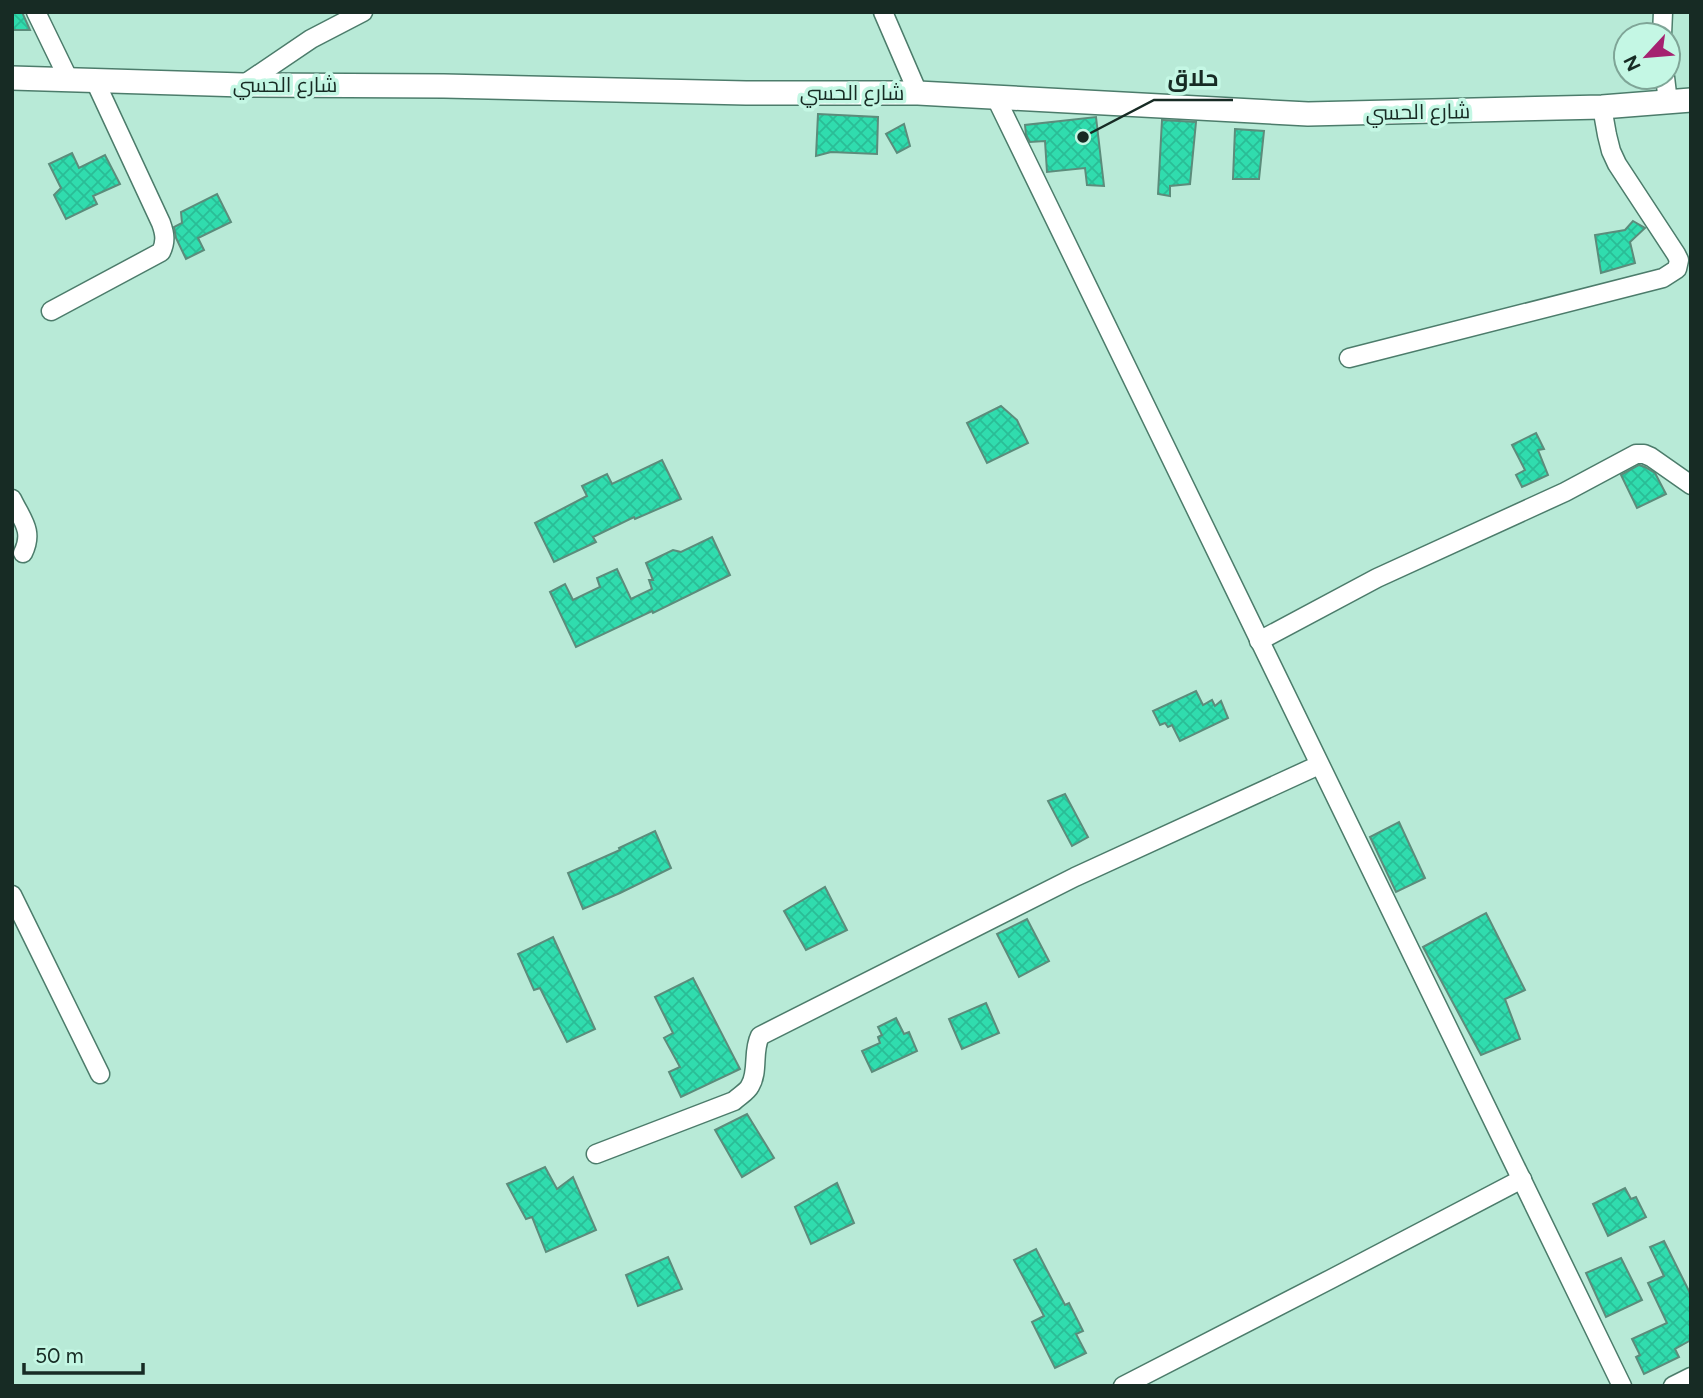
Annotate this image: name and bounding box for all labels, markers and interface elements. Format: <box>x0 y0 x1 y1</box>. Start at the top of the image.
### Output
north arrow <box>1612 21 1682 91</box>
text: N <box>1619 52 1646 75</box>
callout: حلاق <box>1154 56 1233 100</box>
text: حلاق <box>1168 64 1218 92</box>
street label: شارع الحسي <box>233 72 337 100</box>
street label: شارع الحسي <box>800 80 904 108</box>
street label: شارع الحسي <box>1366 98 1471 128</box>
scale bar <box>24 1332 144 1376</box>
text: 50 m <box>35 1343 84 1368</box>

